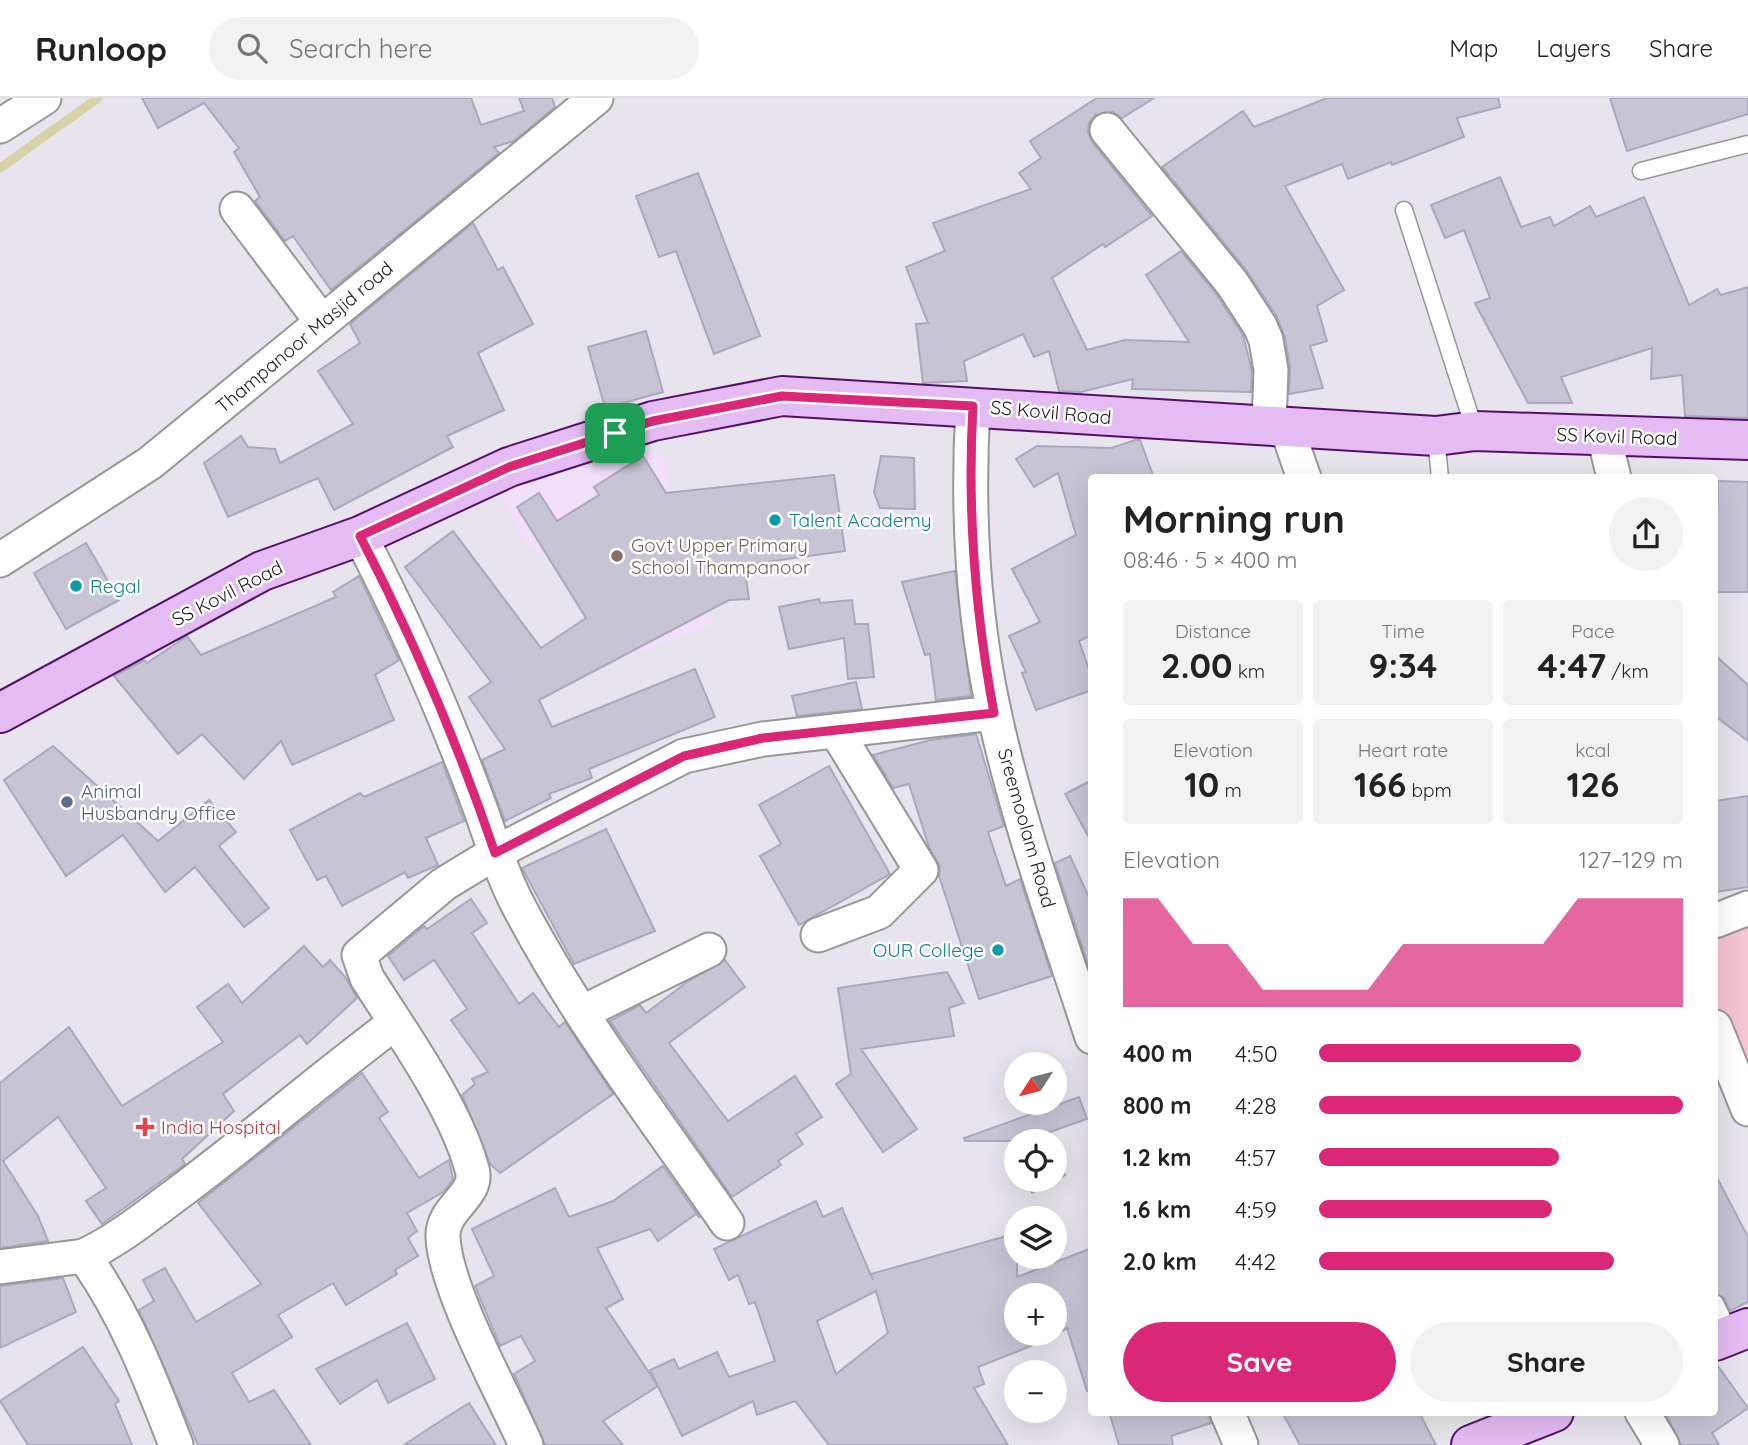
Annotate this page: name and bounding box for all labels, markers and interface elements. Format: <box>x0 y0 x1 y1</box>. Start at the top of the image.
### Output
search box <box>209 17 699 80</box>
text: Runloop <box>35 28 167 69</box>
icon: search <box>233 29 271 67</box>
text: Search here <box>289 32 432 65</box>
text: Map <box>1449 33 1498 63</box>
text: Layers <box>1536 33 1611 63</box>
text: Share <box>1649 33 1713 63</box>
street label: Thampanoor Masjid road <box>210 256 398 418</box>
street label: SS Kovil Road <box>990 395 1112 429</box>
pin <box>585 403 645 463</box>
icon: arrive <box>596 414 634 452</box>
street label: SS Kovil Road <box>1556 422 1678 450</box>
text: Morning run <box>1123 495 1345 543</box>
button: share <box>1609 497 1683 571</box>
place label: Talent Academy <box>789 508 932 532</box>
marker: Talent Academy <box>767 512 783 528</box>
place label: Govt Upper Primary School Thampanoor <box>631 533 811 579</box>
text: 08:46 · 5 × 400 m <box>1123 545 1297 574</box>
marker: Govt Upper Primary School Thampanoor <box>609 548 625 564</box>
street label: SS Kovil Road <box>168 555 286 631</box>
place label: Regal <box>90 574 141 598</box>
marker: Regal <box>68 578 84 594</box>
text: Distance <box>1175 619 1251 643</box>
text: Time <box>1381 619 1425 643</box>
text: Pace <box>1571 619 1615 643</box>
text: 2.00 <box>1161 643 1232 687</box>
text: 9:34 <box>1369 643 1437 687</box>
text: 4:47 <box>1537 643 1606 687</box>
text: km <box>1232 659 1265 683</box>
text: /km <box>1606 659 1649 683</box>
text: Elevation <box>1173 738 1253 762</box>
text: Heart rate <box>1358 738 1448 762</box>
text: kcal <box>1575 738 1611 762</box>
street label: Sreemoolam Road <box>993 745 1061 911</box>
text: 10 <box>1184 762 1219 806</box>
text: 166 <box>1354 762 1406 806</box>
text: 126 <box>1567 762 1619 806</box>
text: m <box>1219 778 1242 802</box>
text: bpm <box>1406 778 1452 802</box>
place label: Animal Husbandry Office <box>81 779 236 825</box>
marker: Animal Husbandry Office <box>59 794 75 810</box>
text: Elevation <box>1123 845 1220 874</box>
text: 127–129 m <box>1578 845 1683 874</box>
place label: OUR College <box>873 938 984 962</box>
marker: OUR College <box>990 942 1006 958</box>
text: 400 m <box>1123 1039 1192 1068</box>
text: 4:50 <box>1235 1039 1278 1068</box>
north arrow <box>1004 1052 1068 1115</box>
map controls <box>1004 1052 1067 1423</box>
text: 800 m <box>1123 1091 1192 1120</box>
text: 4:28 <box>1235 1091 1277 1120</box>
place label: India Hospital <box>161 1115 281 1139</box>
marker: India Hospital <box>135 1117 155 1137</box>
button: locate <box>1004 1129 1067 1192</box>
text: 1.2 km <box>1123 1143 1192 1172</box>
text: 4:57 <box>1235 1143 1276 1172</box>
text: 1.6 km <box>1123 1195 1191 1224</box>
text: 4:59 <box>1235 1195 1277 1224</box>
button: layers <box>1004 1206 1067 1269</box>
text: 2.0 km <box>1123 1247 1197 1276</box>
text: 4:42 <box>1235 1247 1276 1276</box>
button: + <box>1004 1283 1067 1346</box>
button: Save <box>1123 1322 1396 1402</box>
button: Share <box>1410 1322 1683 1402</box>
button: − <box>1004 1360 1067 1423</box>

